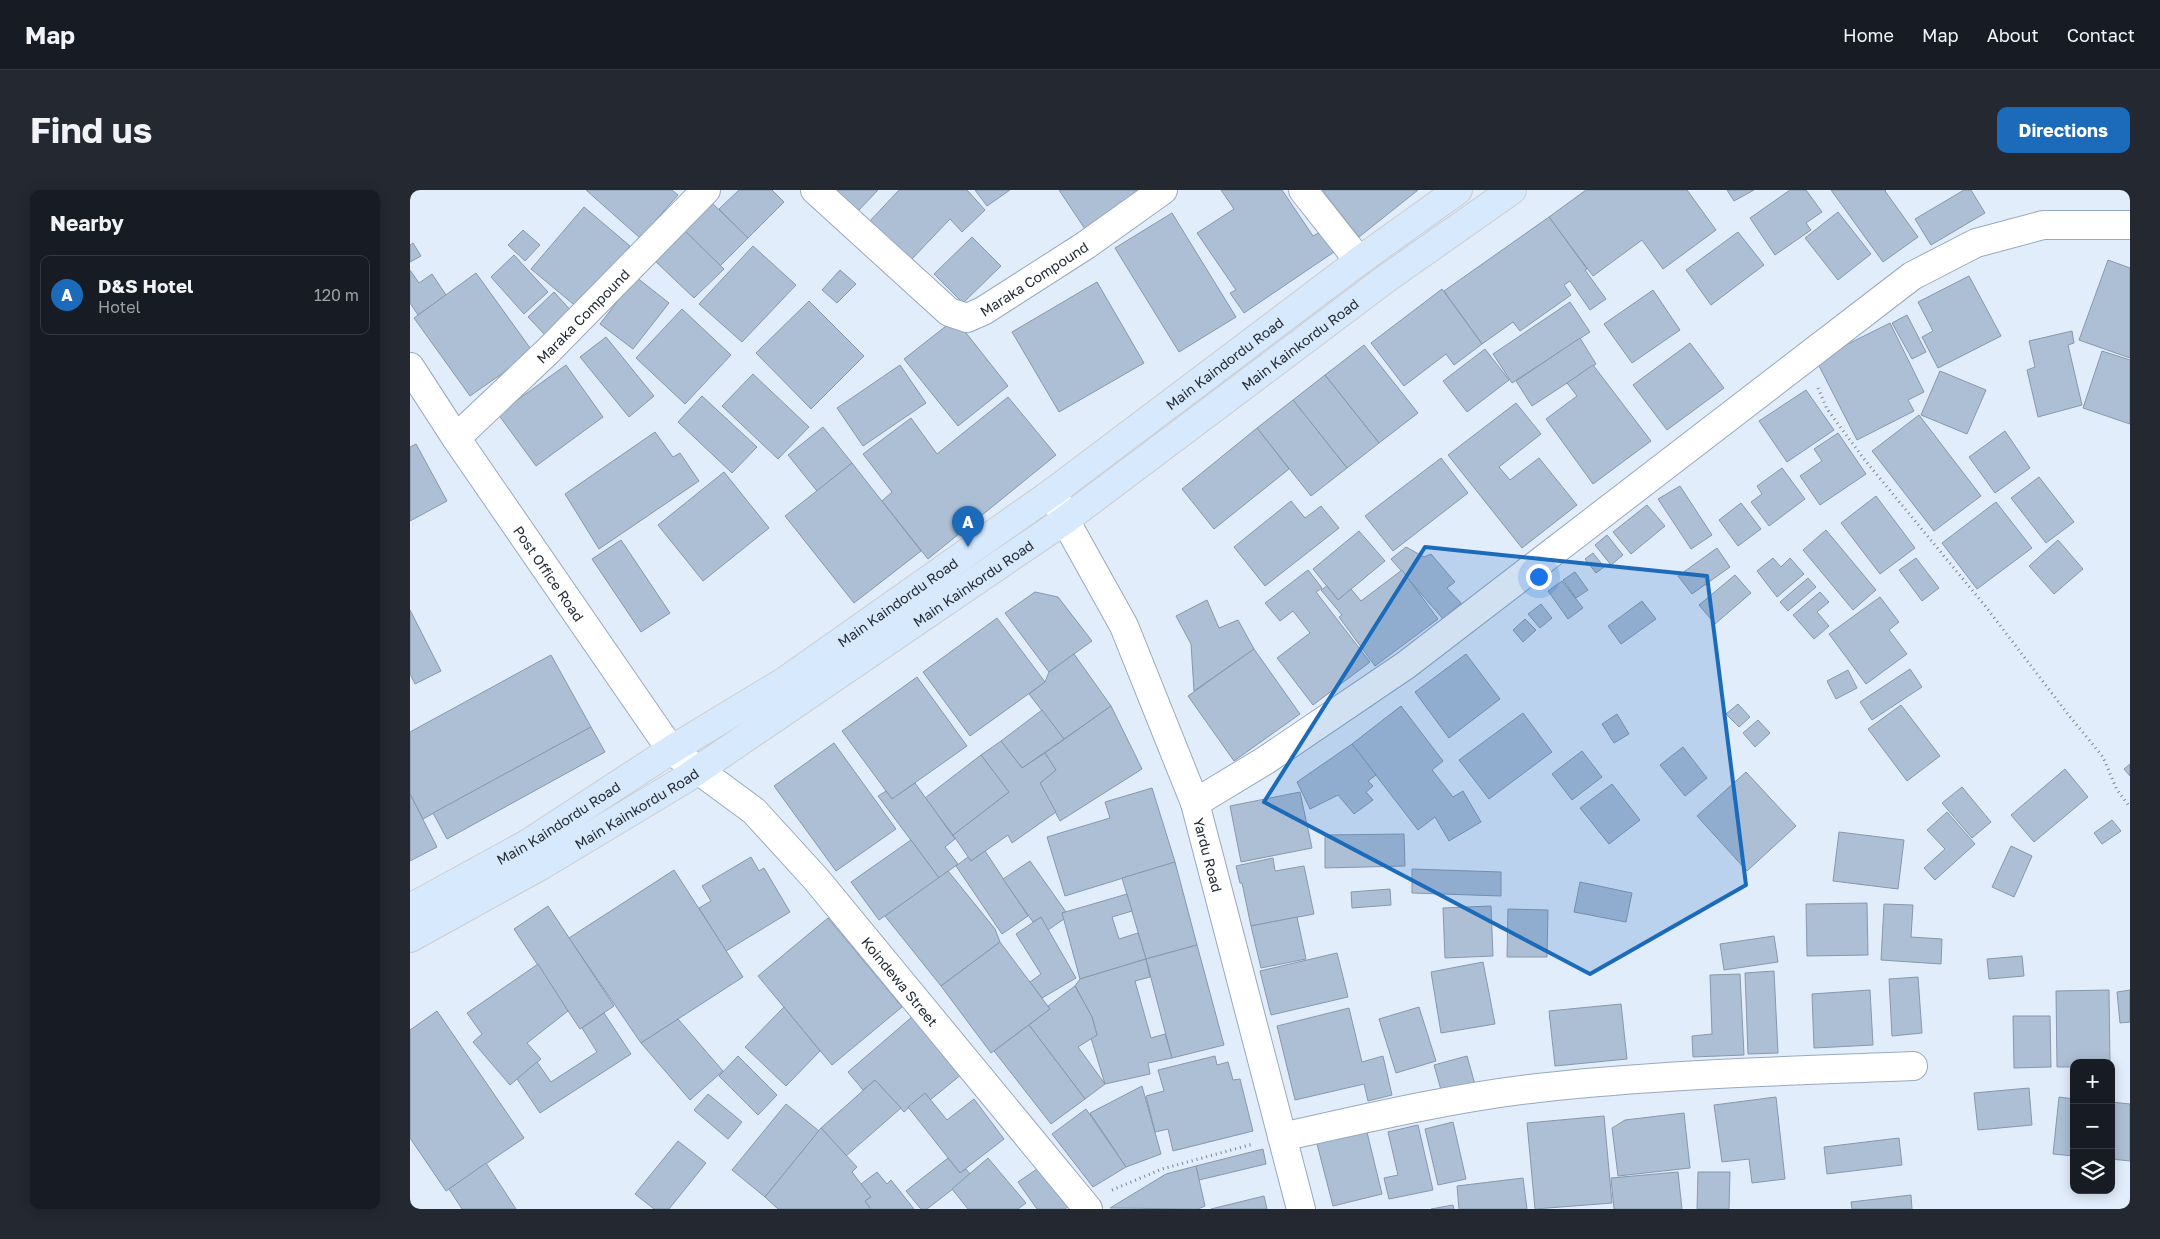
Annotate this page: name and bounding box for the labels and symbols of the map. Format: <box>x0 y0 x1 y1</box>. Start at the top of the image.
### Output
street label: Maraka Compound <box>976 237 1091 319</box>
street label: Maraka Compound <box>532 265 633 366</box>
street label: Main Kainkordu Road <box>1238 294 1361 393</box>
street label: Main Kaindordu Road <box>1162 313 1286 413</box>
pin: A <box>952 506 984 547</box>
street label: Post Office Road <box>510 522 588 624</box>
street label: Main Kainkordu Road <box>909 536 1036 630</box>
street label: Main Kaindordu Road <box>834 554 961 650</box>
your location <box>1526 564 1552 590</box>
street label: Main Kainkordu Road <box>571 764 702 852</box>
street label: Main Kaindordu Road <box>493 777 623 868</box>
street label: Yardu Road <box>1191 816 1226 894</box>
street label: Koindewa Street <box>858 933 942 1029</box>

